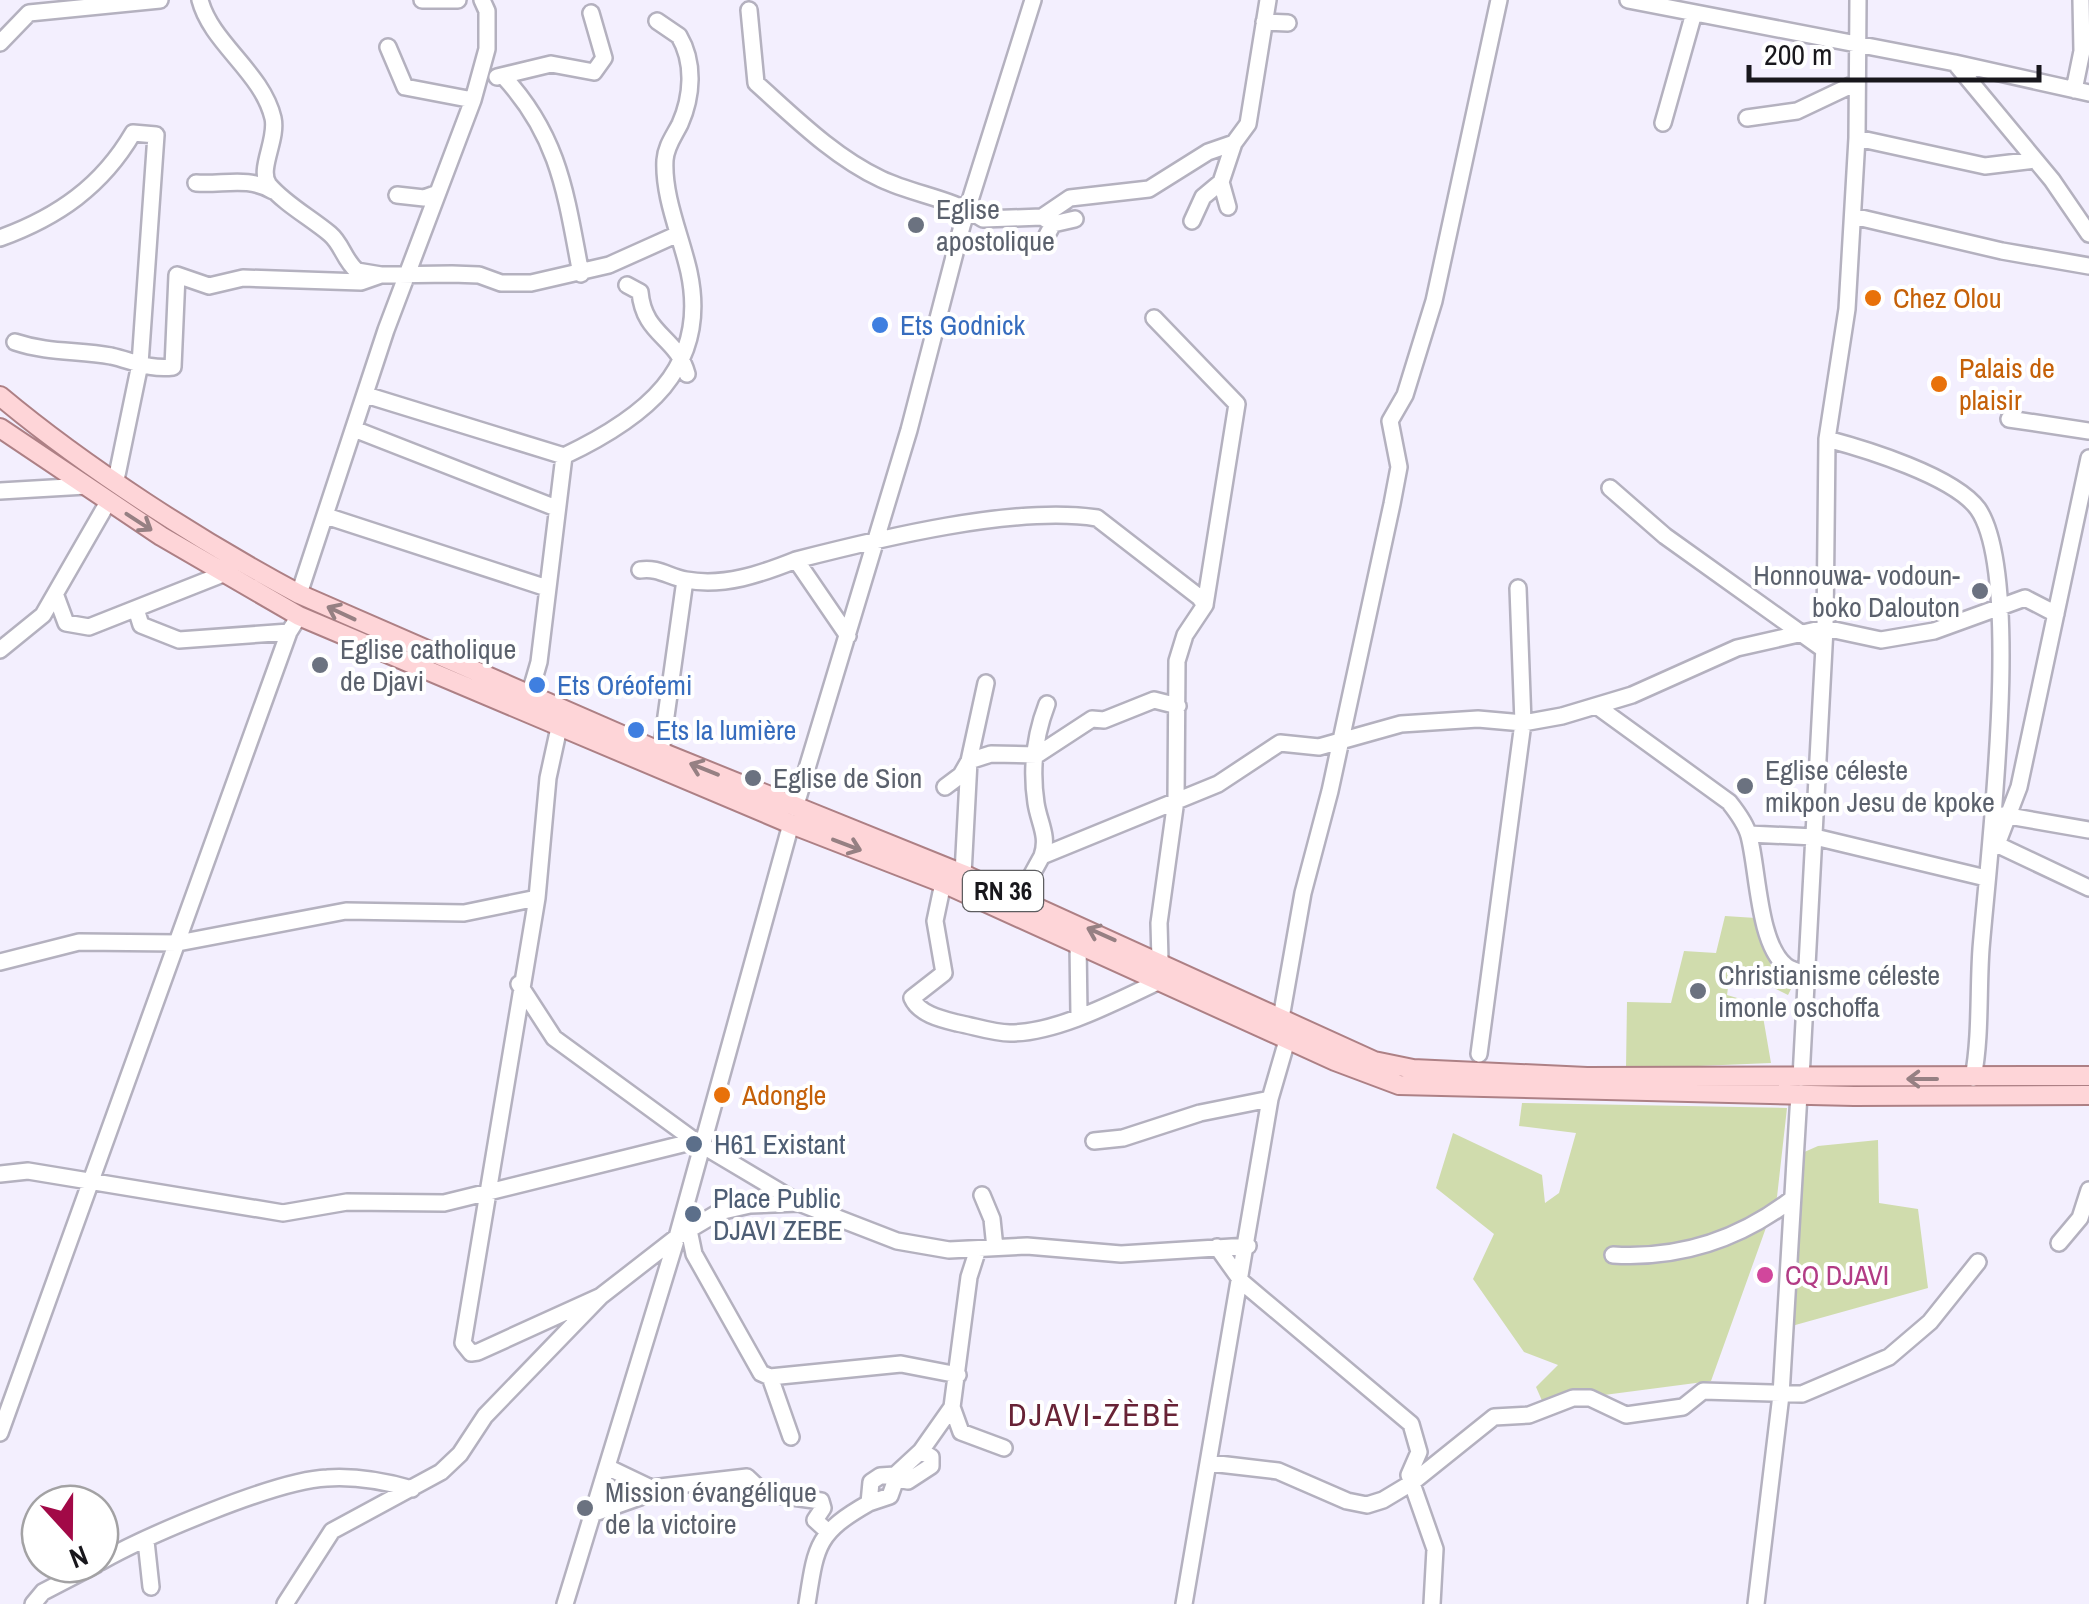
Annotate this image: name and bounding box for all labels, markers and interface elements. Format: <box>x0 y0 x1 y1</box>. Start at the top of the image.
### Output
scale bar <box>1749 20 2039 82</box>
text: 200 m <box>1764 34 1832 74</box>
place label: Eglise apostolique <box>936 190 1055 260</box>
marker: Eglise apostolique <box>905 214 927 236</box>
place label: Chez Olou <box>1893 279 2001 317</box>
marker: Chez Olou <box>1862 287 1884 309</box>
place label: Ets Godnick <box>900 306 1026 344</box>
marker: Ets Godnick <box>869 314 891 336</box>
place label: Palais de plaisir <box>1959 349 2055 419</box>
marker: Palais de plaisir <box>1928 373 1950 395</box>
one-way arrow <box>124 511 153 532</box>
place label: Honnouwa- vodoun- boko Dalouton <box>1753 556 1960 626</box>
marker: Honnouwa- vodoun- boko Dalouton <box>1969 580 1991 602</box>
one-way arrow <box>327 602 357 621</box>
place label: Eglise catholique de Djavi <box>340 630 516 700</box>
marker: Eglise catholique de Djavi <box>309 654 331 676</box>
place label: Ets Oréofemi <box>557 666 692 704</box>
marker: Ets Oréofemi <box>526 674 548 696</box>
place label: Ets la lumière <box>656 711 796 749</box>
marker: Ets la lumière <box>625 719 647 741</box>
place label: Eglise céleste mikpon Jesu de kpoke <box>1765 751 1995 821</box>
one-way arrow <box>689 758 720 776</box>
place label: Eglise de Sion <box>773 759 922 797</box>
marker: Eglise de Sion <box>742 767 764 789</box>
marker: Eglise céleste mikpon Jesu de kpoke <box>1734 775 1756 797</box>
one-way arrow <box>831 838 862 856</box>
road number: RN 36 <box>963 871 1043 911</box>
one-way arrow <box>1086 924 1117 942</box>
place label: Christianisme céleste imonle oschoffa <box>1718 956 1940 1026</box>
marker: Christianisme céleste imonle oschoffa <box>1687 980 1709 1002</box>
one-way arrow <box>1906 1069 1938 1088</box>
place label: Adongle <box>741 1076 826 1114</box>
marker: Adongle <box>711 1084 733 1106</box>
place label: H61 Existant <box>714 1125 845 1163</box>
marker: H61 Existant <box>683 1133 705 1155</box>
place label: Place Public DJAVI ZEBE <box>713 1179 843 1249</box>
marker: Place Public DJAVI ZEBE <box>682 1203 704 1225</box>
place label: CQ DJAVI <box>1785 1256 1889 1294</box>
marker: CQ DJAVI <box>1754 1264 1776 1286</box>
district label: DJAVI-ZÈBÈ <box>1008 1393 1182 1436</box>
place label: Mission évangélique de la victoire <box>605 1473 817 1543</box>
north arrow <box>20 1484 120 1584</box>
marker: Mission évangélique de la victoire <box>574 1497 596 1519</box>
text: N <box>64 1537 94 1578</box>

